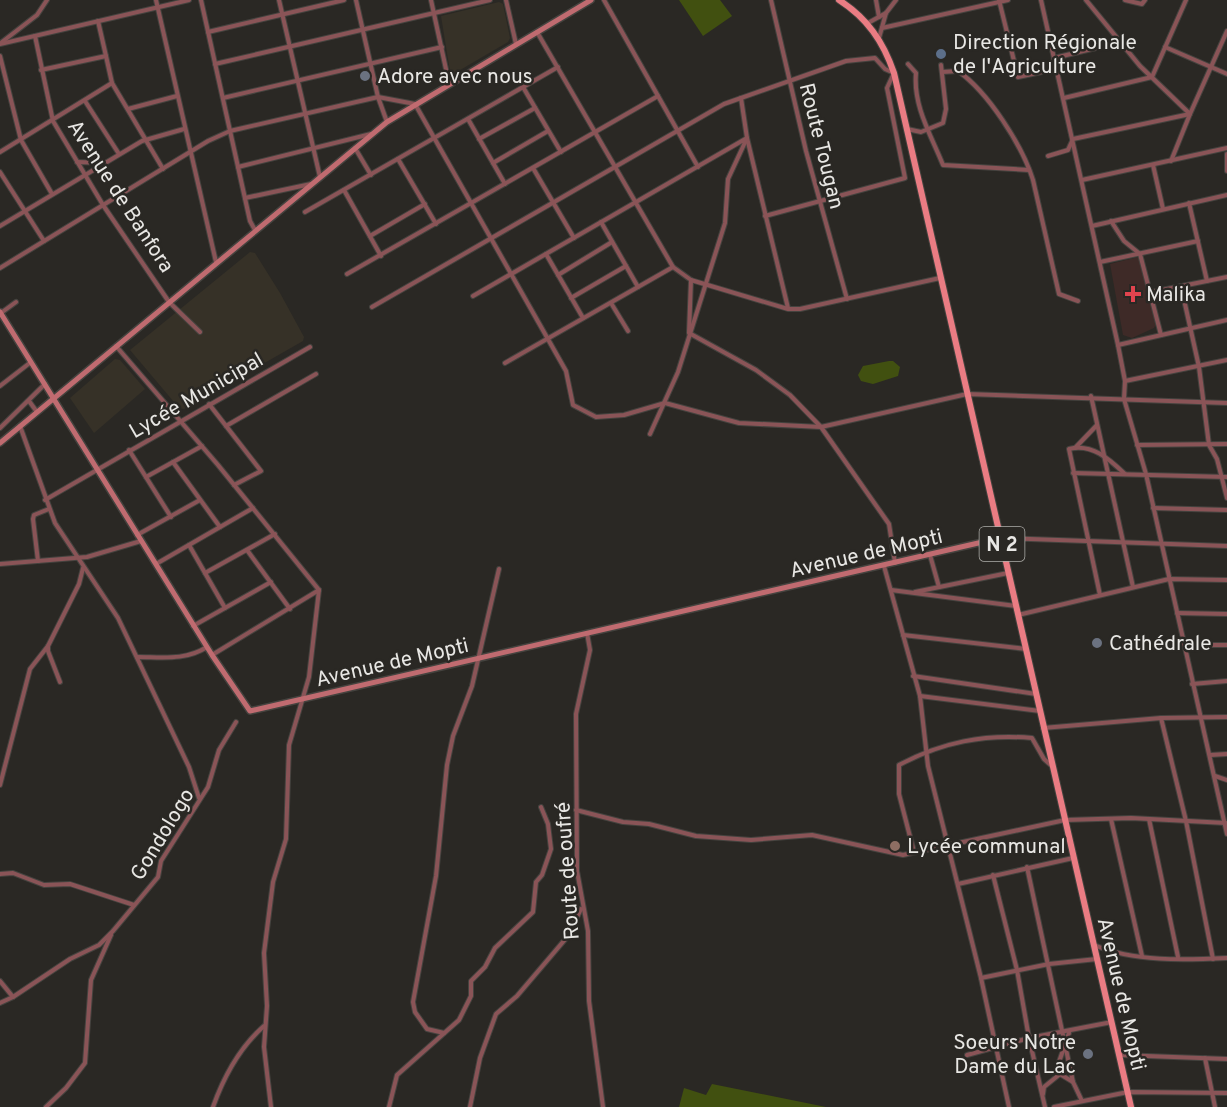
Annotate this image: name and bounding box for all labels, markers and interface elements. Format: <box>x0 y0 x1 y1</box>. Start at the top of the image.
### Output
place label: Direction Régionale de l'Agriculture <box>953 30 1137 81</box>
marker: Direction Régionale de l'Agriculture <box>934 47 948 61</box>
place label: Adore avec nous <box>377 64 533 91</box>
marker: Adore avec nous <box>358 69 372 83</box>
street label: Route Tougan <box>792 81 849 212</box>
street label: Avenue de Banfora <box>60 115 179 278</box>
place label: Malika <box>1146 282 1206 309</box>
marker: Malika <box>1124 285 1142 303</box>
street label: Lycée Municipal <box>125 347 269 446</box>
street label: Avenue de Mopti <box>787 524 945 585</box>
road number: N 2 <box>980 527 1024 561</box>
place label: Cathédrale <box>1109 631 1212 658</box>
street label: Avenue de Mopti <box>313 633 471 694</box>
marker: Cathédrale <box>1090 636 1104 650</box>
street label: Gondologo <box>125 784 201 886</box>
street label: Route de oufré <box>550 801 587 941</box>
place label: Lycée communal <box>907 834 1066 861</box>
marker: Lycée communal <box>888 839 902 853</box>
street label: Avenue de Mopti <box>1090 915 1151 1073</box>
place label: Soeurs Notre Dame du Lac <box>953 1030 1076 1081</box>
marker: Soeurs Notre Dame du Lac <box>1081 1047 1095 1061</box>

